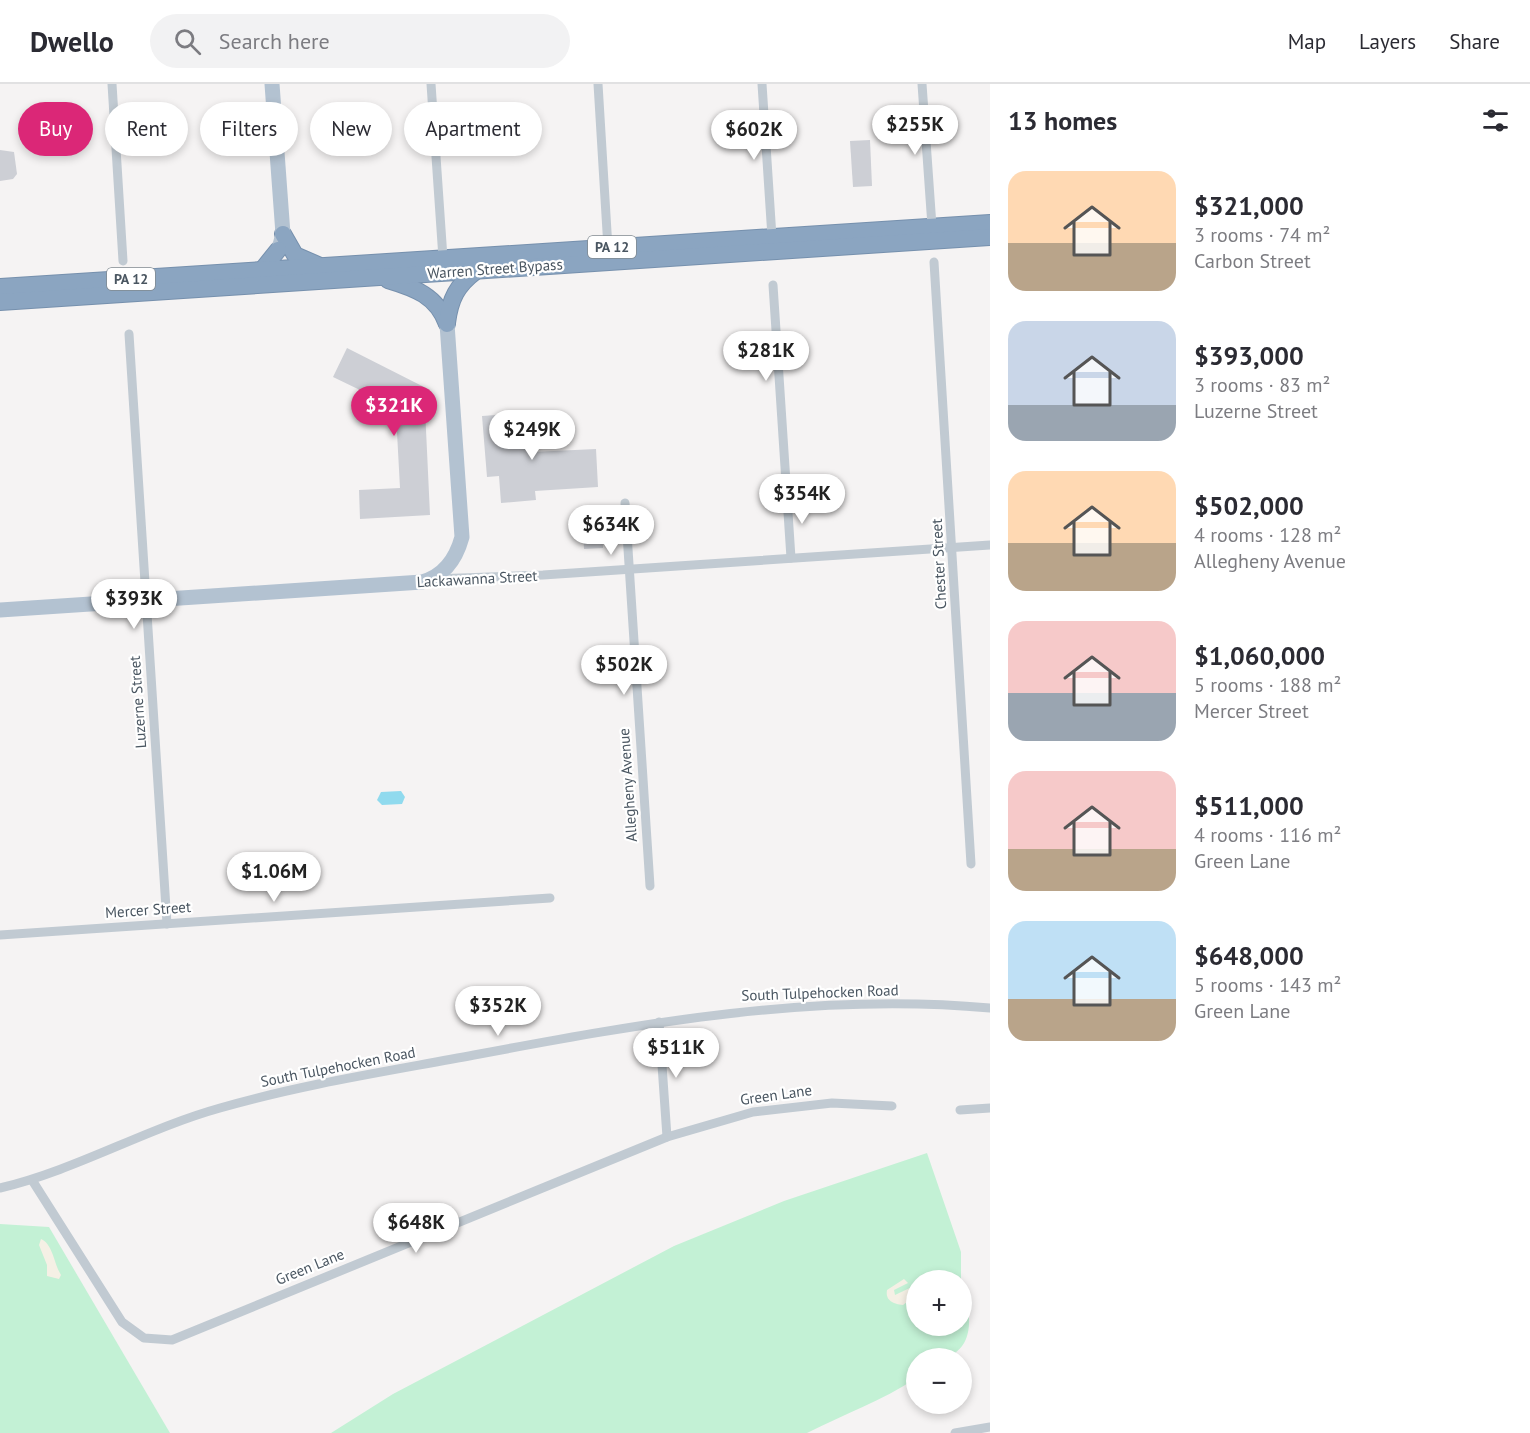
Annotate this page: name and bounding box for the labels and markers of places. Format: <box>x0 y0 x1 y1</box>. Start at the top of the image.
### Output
pin: $255K <box>873 105 957 156</box>
pin: $602K <box>712 110 796 161</box>
pin: $281K <box>724 331 808 382</box>
pin: $321K <box>352 386 436 437</box>
pin: $249K <box>490 410 574 461</box>
pin: $354K <box>760 474 844 525</box>
pin: $634K <box>569 505 653 556</box>
pin: $393K <box>92 579 176 630</box>
pin: $502K <box>582 645 666 696</box>
pin: $1.06M <box>225 852 323 903</box>
pin: $352K <box>456 986 540 1037</box>
pin: $511K <box>634 1028 718 1079</box>
pin: $648K <box>374 1203 458 1254</box>

